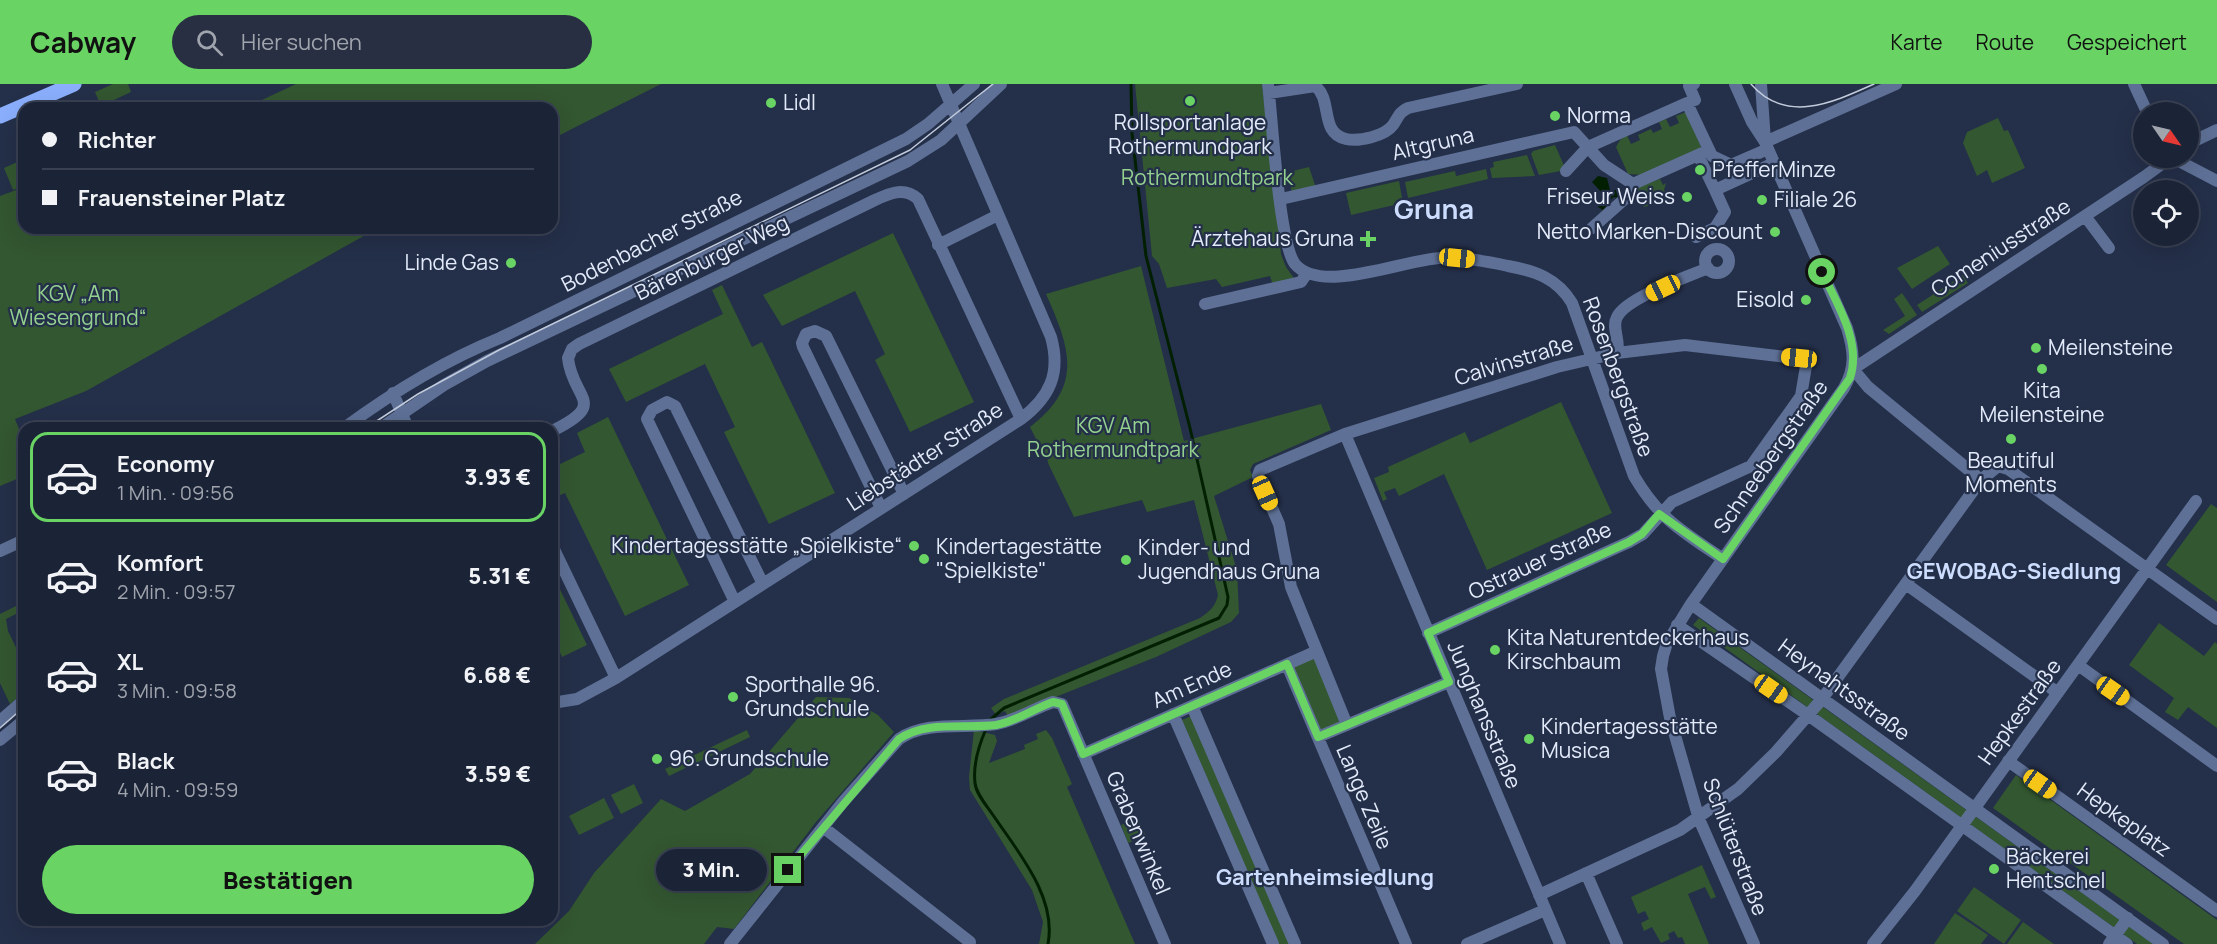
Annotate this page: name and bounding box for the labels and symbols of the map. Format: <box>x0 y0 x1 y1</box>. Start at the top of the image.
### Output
place label: Lidl <box>783 88 816 116</box>
marker: Rollsportanlage Rothermundpark <box>1183 94 1197 108</box>
marker: Lidl <box>764 96 778 110</box>
place label: Norma <box>1567 101 1631 129</box>
north arrow <box>2133 102 2199 168</box>
place label: Rollsportanlage Rothermundpark <box>1108 108 1272 160</box>
marker: Norma <box>1548 109 1562 123</box>
street label: Altgruna <box>1389 120 1476 166</box>
place label: PfefferMinze <box>1712 155 1836 183</box>
park label: Rothermundtpark <box>1121 163 1294 191</box>
marker: PfefferMinze <box>1693 163 1707 177</box>
street label: Bodenbacher Straße <box>556 182 747 298</box>
place label: Friseur Weiss <box>1547 182 1675 210</box>
place label: Filiale 26 <box>1774 185 1857 213</box>
district label: Gruna <box>1394 190 1474 227</box>
marker: Friseur Weiss <box>1680 190 1694 204</box>
street label: Comeniusstraße <box>1925 192 2076 303</box>
marker: Filiale 26 <box>1755 193 1769 207</box>
street label: Bärenburger Weg <box>630 208 793 307</box>
place label: Netto Marken-Discount <box>1537 217 1763 245</box>
place label: Ärztehaus Gruna <box>1191 224 1354 252</box>
marker: Netto Marken-Discount <box>1768 225 1782 239</box>
marker: Ärztehaus Gruna <box>1359 230 1377 248</box>
car <box>1438 247 1476 269</box>
place label: Linde Gas <box>405 248 499 276</box>
marker: Linde Gas <box>504 256 518 270</box>
route start <box>1808 258 1835 285</box>
car <box>1643 272 1683 304</box>
park label: KGV „Am Wiesengrund“ <box>9 279 147 331</box>
place label: Eisold <box>1736 285 1794 313</box>
street label: Rosenbergstraße <box>1577 293 1661 461</box>
marker: Eisold <box>1799 293 1813 307</box>
street label: Calvinstraße <box>1451 329 1576 391</box>
place label: Meilensteine <box>2048 333 2173 361</box>
marker: Meilensteine <box>2029 341 2043 355</box>
car <box>1780 347 1818 369</box>
marker: Kita Meilensteine <box>2035 362 2049 376</box>
street label: Schneebergstraße <box>1707 374 1834 539</box>
place label: Kita Meilensteine <box>1979 376 2105 428</box>
street label: Liebstädter Straße <box>841 395 1008 517</box>
park label: KGV Am Rothermundtpark <box>1027 411 1200 463</box>
marker: Beautiful Moments <box>2004 432 2018 446</box>
place label: Beautiful Moments <box>1965 446 2057 498</box>
car <box>1249 473 1281 513</box>
street label: Ostrauer Straße <box>1463 515 1616 606</box>
place label: Kindertagesstätte „Spielkiste“ <box>611 531 902 559</box>
place label: Kindertagestätte "Spielkiste" <box>936 532 1102 584</box>
place label: Kinder- und Jugendhaus Gruna <box>1138 533 1320 585</box>
marker: Kindertagesstätte „Spielkiste“ <box>907 539 921 553</box>
marker: Kindertagestätte "Spielkiste" <box>917 552 931 566</box>
marker: Kinder- und Jugendhaus Gruna <box>1119 553 1133 567</box>
district label: GEWOBAG-Siedlung <box>1907 556 2121 586</box>
place label: Kita Naturentdeckerhaus Kirschbaum <box>1507 623 1749 675</box>
street label: Heynahtsstraße <box>1773 632 1916 747</box>
street label: Junghansstraße <box>1441 636 1529 793</box>
marker: Kita Naturentdeckerhaus Kirschbaum <box>1488 643 1502 657</box>
street label: Hepkestraße <box>1971 653 2067 770</box>
street label: Am Ende <box>1147 654 1236 714</box>
place label: Sporthalle 96. Grundschule <box>745 670 881 722</box>
car <box>1751 671 1791 707</box>
car <box>2093 673 2133 709</box>
marker: Sporthalle 96. Grundschule <box>726 690 740 704</box>
place label: Kindertagesstätte Musica <box>1541 712 1718 764</box>
marker: Kindertagesstätte Musica <box>1522 732 1536 746</box>
street label: Lange Zeile <box>1330 740 1399 853</box>
place label: 96. Grundschule <box>669 744 829 772</box>
marker: 96. Grundschule <box>650 752 664 766</box>
car <box>2020 766 2060 802</box>
street label: Grabenwinkel <box>1100 767 1177 899</box>
street label: Schlüterstraße <box>1697 774 1775 919</box>
street label: Hepkeplatz <box>2072 776 2177 863</box>
place label: Bäckerei Hentschel <box>2006 842 2106 894</box>
callout: 3 Min. <box>656 849 767 891</box>
route end <box>774 856 801 883</box>
district label: Gartenheimsiedlung <box>1216 862 1434 892</box>
marker: Bäckerei Hentschel <box>1987 862 2001 876</box>

